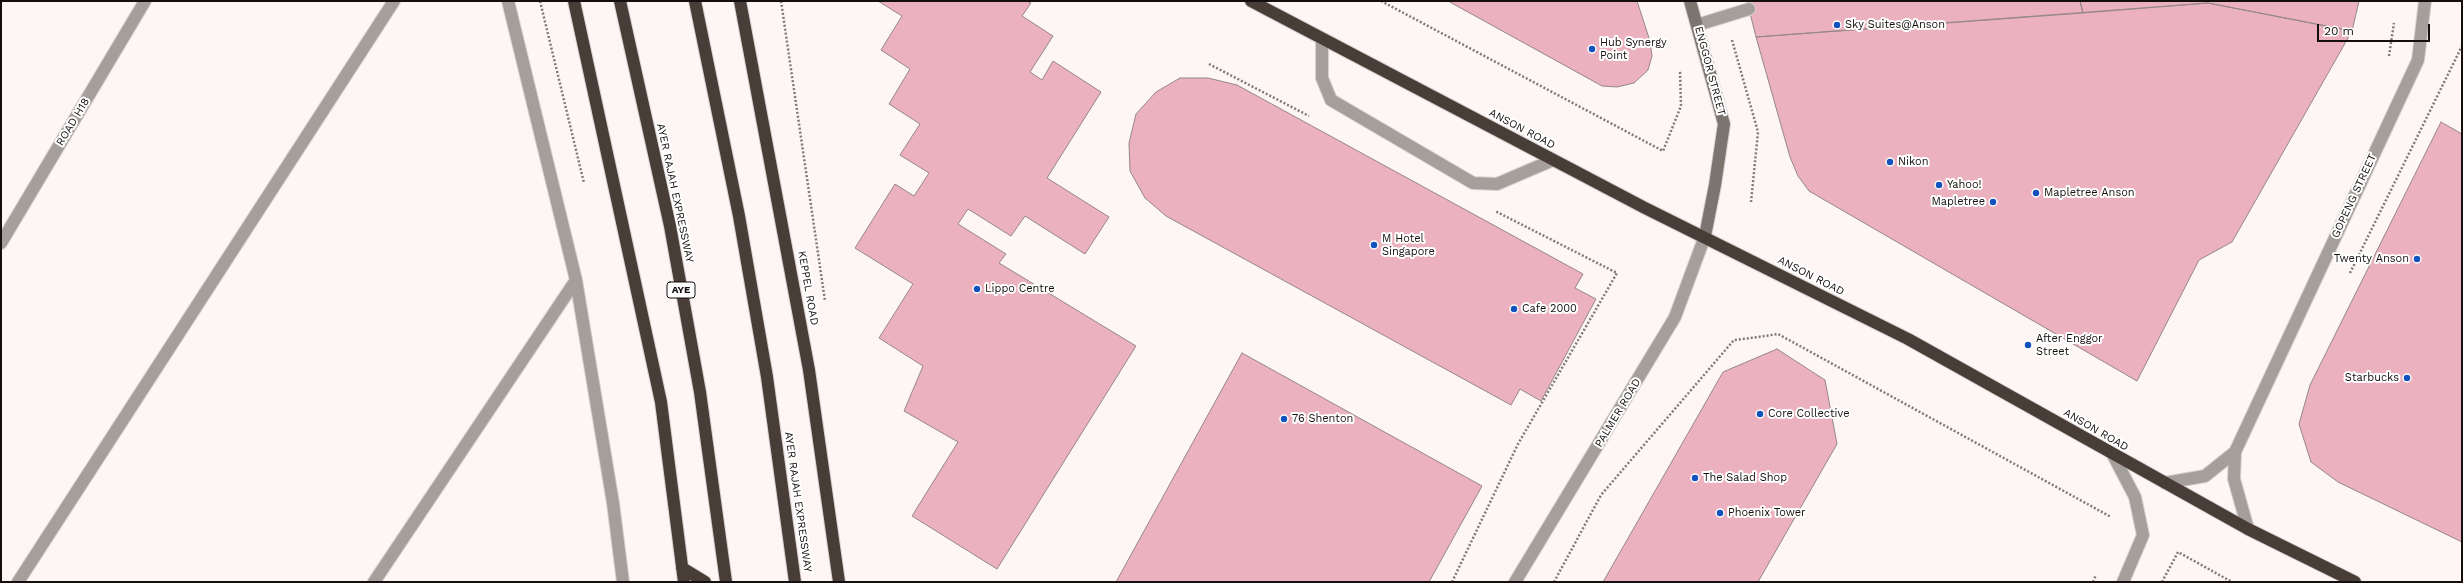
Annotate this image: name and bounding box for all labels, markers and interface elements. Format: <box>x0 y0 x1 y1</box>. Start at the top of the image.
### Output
scale bar <box>2319 16 2432 42</box>
place label: Sky Suites@Anson <box>1845 18 1945 32</box>
marker: Sky Suites@Anson <box>1832 20 1842 30</box>
text: 20 m <box>2324 24 2354 38</box>
street label: ENGGOR STREET <box>1692 25 1728 117</box>
place label: Hub Synergy Point <box>1600 36 1667 62</box>
marker: Hub Synergy Point <box>1587 44 1597 54</box>
street label: ROAD H18 <box>54 96 92 148</box>
street label: ANSON ROAD <box>1487 106 1557 152</box>
street label: AYER RAJAH EXPRESSWAY <box>654 122 696 264</box>
street label: GOPENG STREET <box>2329 152 2379 240</box>
place label: Nikon <box>1898 155 1928 169</box>
marker: Nikon <box>1885 157 1895 167</box>
place label: Yahoo! <box>1947 178 1982 192</box>
marker: Yahoo! <box>1934 180 1944 190</box>
place label: Mapletree Anson <box>2044 186 2135 200</box>
marker: Mapletree Anson <box>2031 188 2041 198</box>
place label: Mapletree <box>1931 195 1985 209</box>
marker: Mapletree <box>1988 197 1998 207</box>
place label: M Hotel Singapore <box>1382 232 1435 258</box>
marker: M Hotel Singapore <box>1369 240 1379 250</box>
street label: KEPPEL ROAD <box>795 250 821 326</box>
place label: Twenty Anson <box>2334 252 2409 266</box>
street label: ANSON ROAD <box>1776 254 1846 298</box>
marker: Twenty Anson <box>2412 254 2422 264</box>
road number: AYE <box>667 282 695 298</box>
place label: Lippo Centre <box>985 282 1055 296</box>
marker: Lippo Centre <box>972 284 982 294</box>
place label: Cafe 2000 <box>1522 302 1577 316</box>
marker: Cafe 2000 <box>1509 304 1519 314</box>
place label: After Enggor Street <box>2036 332 2103 358</box>
marker: After Enggor Street <box>2023 340 2033 350</box>
place label: Starbucks <box>2345 371 2399 385</box>
marker: Starbucks <box>2402 373 2412 383</box>
street label: PALMER ROAD <box>1592 376 1644 450</box>
street label: ANSON ROAD <box>2061 406 2131 454</box>
place label: Core Collective <box>1768 407 1850 421</box>
marker: Core Collective <box>1755 409 1765 419</box>
place label: 76 Shenton <box>1292 412 1353 426</box>
marker: 76 Shenton <box>1279 414 1289 424</box>
street label: AYER RAJAH EXPRESSWAY <box>782 431 814 573</box>
place label: The Salad Shop <box>1703 471 1787 485</box>
marker: The Salad Shop <box>1690 473 1700 483</box>
place label: Phoenix Tower <box>1728 506 1806 520</box>
marker: Phoenix Tower <box>1715 508 1725 518</box>

